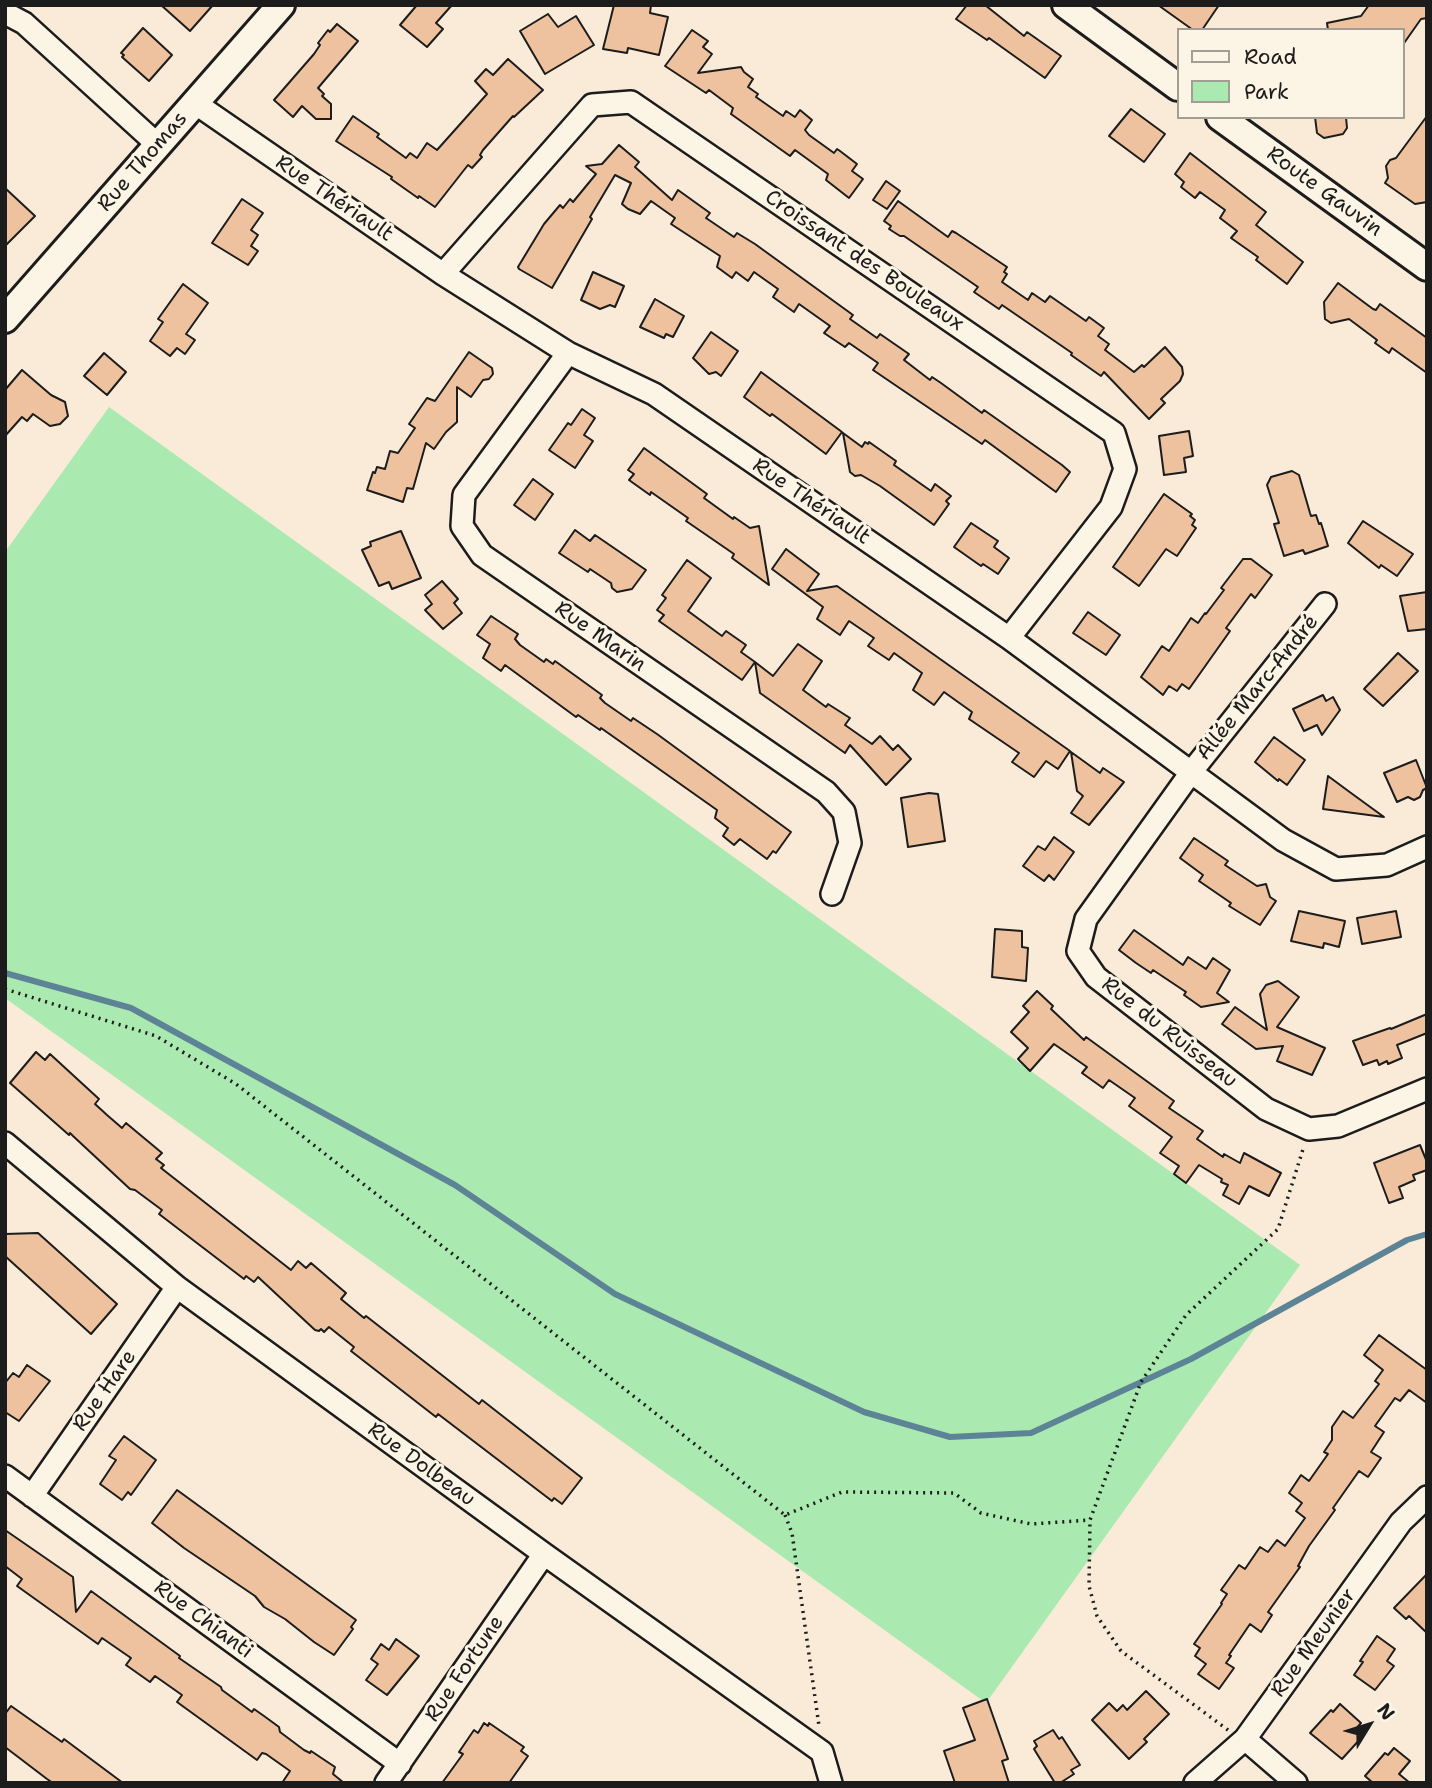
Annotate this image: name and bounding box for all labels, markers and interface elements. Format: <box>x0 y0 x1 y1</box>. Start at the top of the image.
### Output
legend <box>1176 28 1404 119</box>
text: Road <box>1244 43 1297 71</box>
text: Park <box>1244 78 1289 106</box>
street label: Rue Thomas <box>93 107 193 217</box>
street label: Route Gauvin <box>1261 142 1387 242</box>
street label: Rue Thériault <box>270 150 398 248</box>
street label: Croissant des Bouleaux <box>760 185 968 337</box>
street label: Rue Thériault <box>747 453 875 551</box>
street label: Rue Marin <box>550 596 650 678</box>
street label: Allée Marc-André <box>1192 610 1324 766</box>
street label: Rue du Ruisseau <box>1096 972 1242 1094</box>
street label: Rue Hare <box>68 1345 142 1437</box>
street label: Rue Dolbeau <box>362 1418 480 1512</box>
street label: Rue Chianti <box>148 1576 258 1664</box>
street label: Rue Meunier <box>1266 1584 1362 1702</box>
street label: Rue Fortune <box>420 1611 510 1727</box>
north arrow <box>1334 1690 1404 1760</box>
text: N <box>1371 1698 1400 1725</box>

